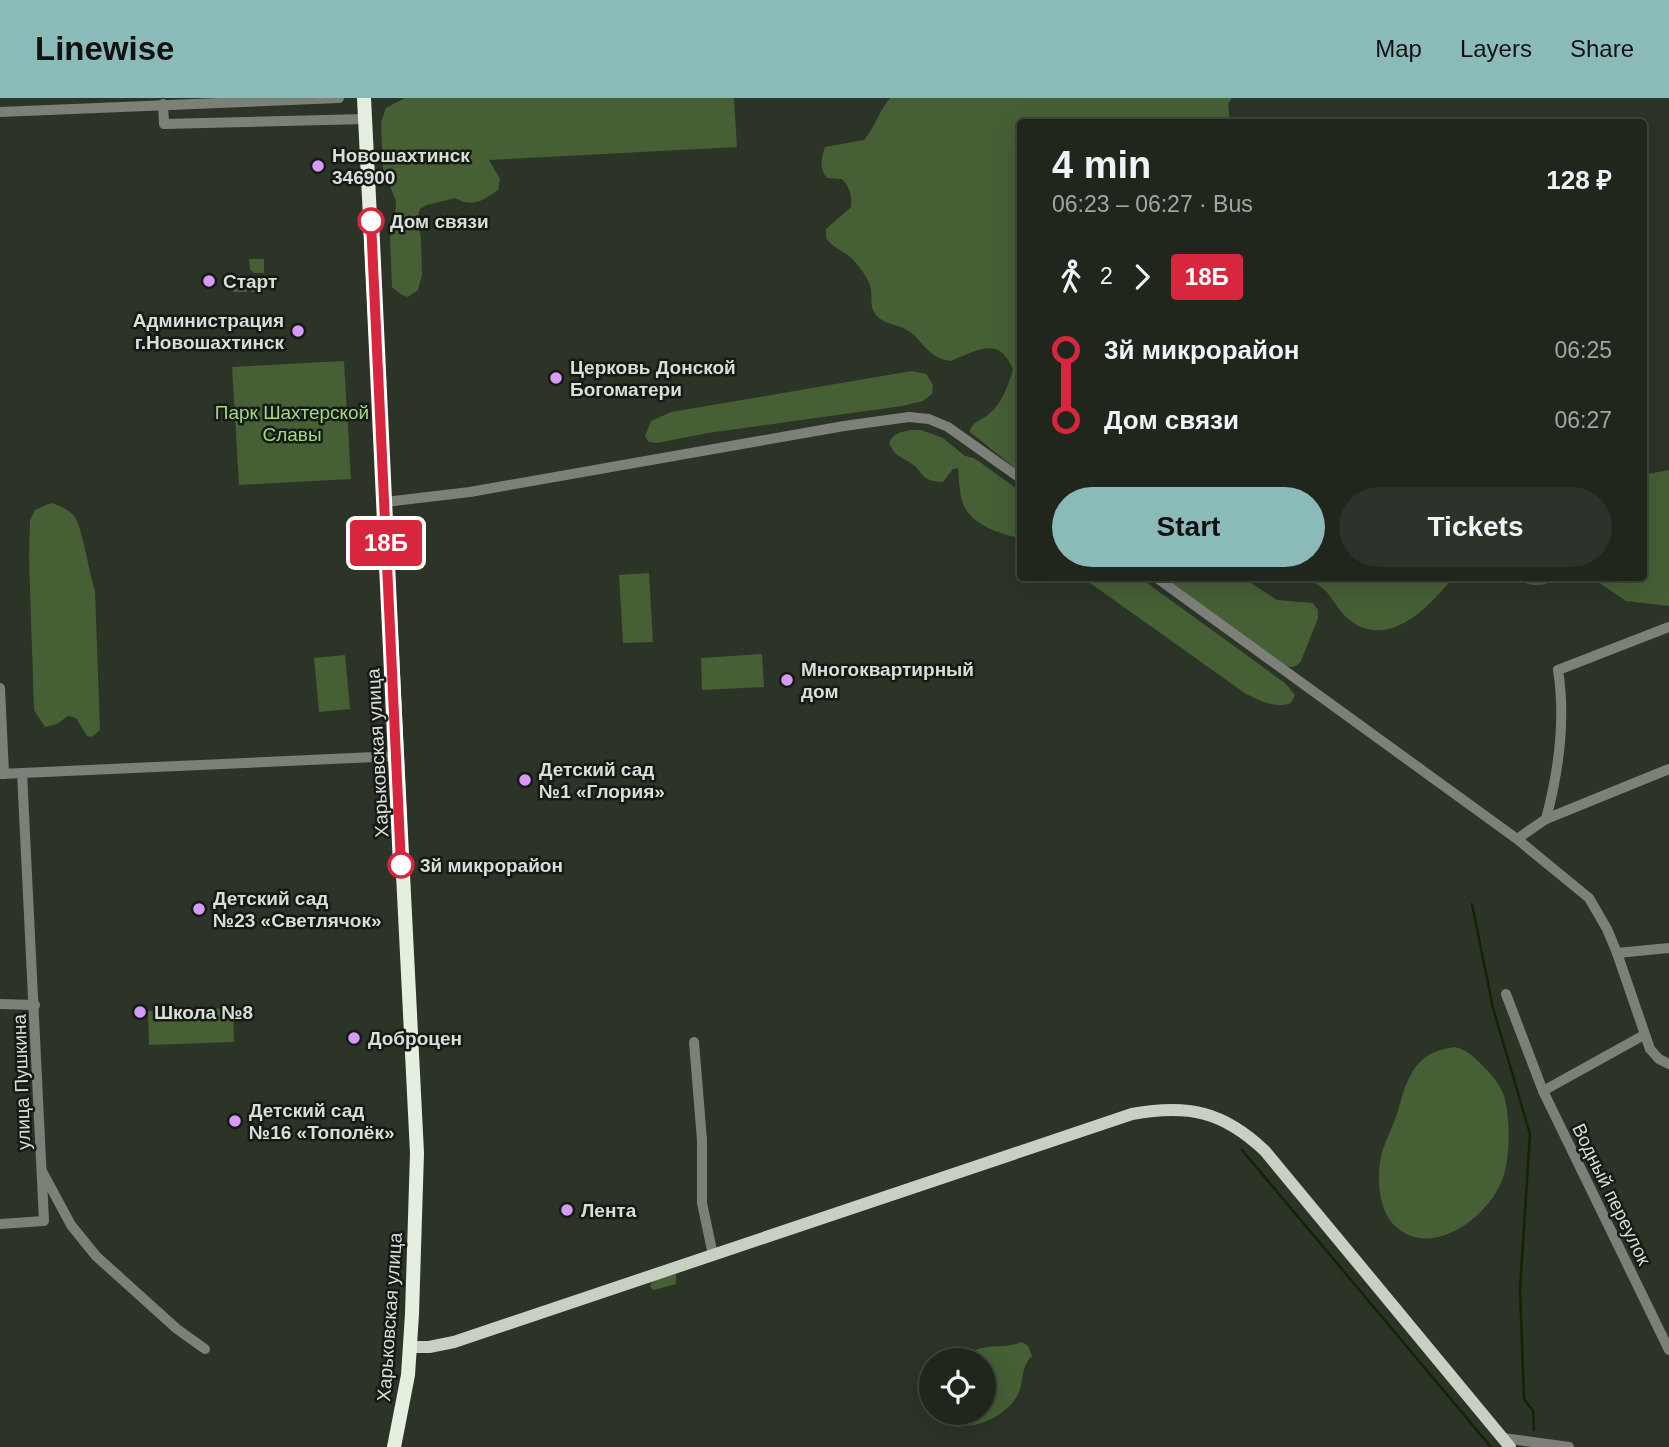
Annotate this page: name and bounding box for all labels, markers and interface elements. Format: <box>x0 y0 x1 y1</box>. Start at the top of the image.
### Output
text: Linewise <box>35 30 174 67</box>
text: Map <box>1375 35 1422 62</box>
text: Layers <box>1460 35 1532 62</box>
text: Share <box>1570 35 1634 62</box>
text: 4 min <box>1052 144 1151 186</box>
place label: Новошахтинск 346900 <box>332 145 470 188</box>
marker: Новошахтинск 346900 <box>310 158 326 174</box>
text: 128 ₽ <box>1546 165 1612 195</box>
text: 06:23 – 06:27 · Bus <box>1052 191 1253 217</box>
marker: Дом связи <box>358 208 384 234</box>
place label: Дом связи <box>390 211 489 232</box>
icon: walk <box>1052 258 1090 296</box>
icon: forward <box>1123 258 1161 296</box>
text: 2 <box>1100 263 1113 289</box>
text: 18Б <box>1185 263 1229 290</box>
place label: Старт <box>223 271 277 292</box>
marker: Старт <box>201 273 217 289</box>
place label: Администрация г.Новошахтинск <box>133 310 284 353</box>
marker: Администрация г.Новошахтинск <box>290 323 306 339</box>
text: 3й микрорайон <box>1104 335 1300 365</box>
text: 06:25 <box>1554 337 1612 363</box>
place label: Церковь Донской Богоматери <box>570 357 736 400</box>
marker: Церковь Донской Богоматери <box>548 370 564 386</box>
park label: Парк Шахтерской Славы <box>215 402 369 445</box>
text: Дом связи <box>1104 405 1239 435</box>
text: 06:27 <box>1554 407 1612 433</box>
button: Start <box>1052 487 1325 567</box>
button: Tickets <box>1339 487 1612 567</box>
line badge: 18Б <box>346 520 426 566</box>
text: 18Б <box>364 529 408 556</box>
place label: Многоквартирный дом <box>801 659 974 702</box>
street label: Харьковская улица <box>363 667 392 838</box>
marker: Многоквартирный дом <box>779 672 795 688</box>
place label: Детский сад №1 «Глория» <box>539 759 665 802</box>
marker: Детский сад №1 «Глория» <box>517 772 533 788</box>
marker: 3й микрорайон <box>388 852 414 878</box>
place label: 3й микрорайон <box>420 855 563 876</box>
place label: Детский сад №23 «Светлячок» <box>213 888 382 931</box>
marker: Детский сад №23 «Светлячок» <box>191 901 207 917</box>
place label: Школа №8 <box>154 1002 253 1023</box>
marker: Школа №8 <box>132 1004 148 1020</box>
street label: улица Пушкина <box>9 1013 34 1150</box>
place label: Доброцен <box>368 1028 462 1049</box>
marker: Доброцен <box>346 1030 362 1046</box>
place label: Детский сад №16 «Тополёк» <box>249 1100 395 1143</box>
marker: Детский сад №16 «Тополёк» <box>227 1113 243 1129</box>
street label: Водный переулок <box>1568 1120 1655 1269</box>
place label: Лента <box>581 1200 637 1221</box>
marker: Лента <box>559 1202 575 1218</box>
street label: Харьковская улица <box>373 1231 406 1402</box>
map controls <box>919 1348 996 1425</box>
button: locate <box>919 1348 996 1425</box>

